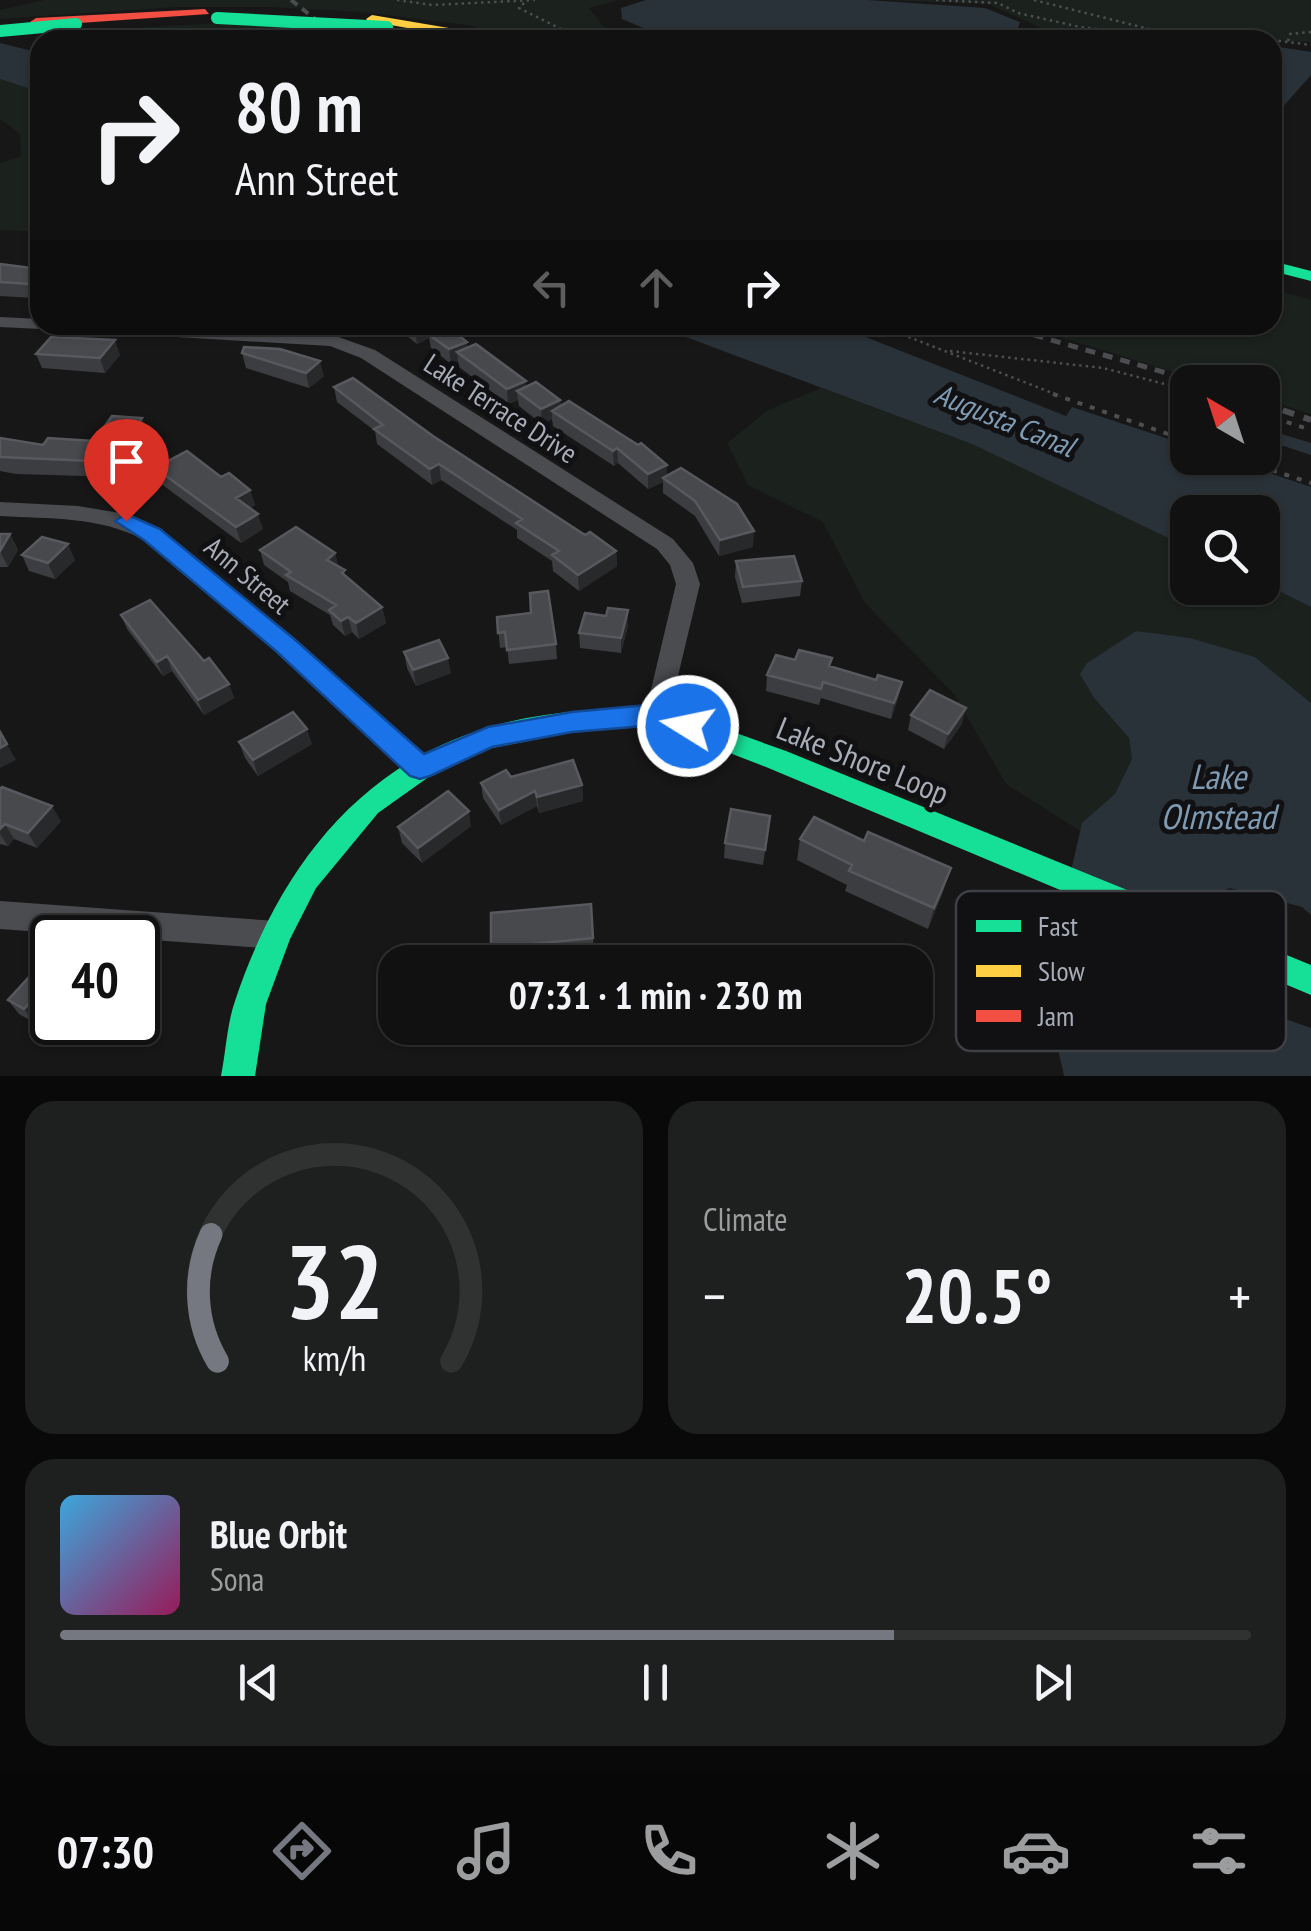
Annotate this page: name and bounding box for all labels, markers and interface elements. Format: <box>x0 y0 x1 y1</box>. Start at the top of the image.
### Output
text: 80 m <box>235 61 363 151</box>
icon: right <box>70 70 200 200</box>
text: Ann Street <box>235 149 399 207</box>
icon: left <box>524 260 579 315</box>
icon: ahead <box>629 260 684 315</box>
icon: right <box>734 260 789 315</box>
street label: Lake Terrace Drive <box>417 345 585 471</box>
north arrow <box>1170 365 1280 475</box>
map controls <box>1170 365 1280 605</box>
water label: Augusta Canal <box>929 373 1083 466</box>
pin <box>84 419 169 522</box>
icon: arrive <box>99 434 154 489</box>
button: search <box>1170 495 1280 605</box>
street label: Ann Street <box>197 528 299 622</box>
position arrow <box>636 674 740 778</box>
street label: Lake Shore Loop <box>771 707 955 813</box>
water label: Lake Olmstead <box>1161 753 1280 839</box>
legend <box>956 891 1286 1051</box>
text: Fast <box>1038 907 1078 944</box>
speed limit sign: 40 <box>30 915 160 1045</box>
text: Slow <box>1038 952 1085 989</box>
text: 07:31 · 1 min · 230 m <box>509 970 802 1019</box>
text: Jam <box>1037 997 1074 1034</box>
text: Climate <box>703 1198 787 1240</box>
text: 32 <box>284 1213 384 1348</box>
text: 20.5° <box>902 1247 1052 1344</box>
text: − <box>703 1260 726 1331</box>
text: + <box>1228 1260 1251 1331</box>
text: km/h <box>302 1335 366 1381</box>
text: Blue Orbit <box>210 1509 347 1558</box>
text: Sona <box>210 1558 264 1600</box>
icon: previous <box>231 1655 286 1710</box>
icon: pause <box>628 1655 683 1710</box>
icon: next <box>1025 1655 1080 1710</box>
icon: directions <box>267 1816 337 1886</box>
icon: music <box>451 1816 521 1886</box>
icon: phone <box>634 1816 704 1886</box>
icon: climate <box>818 1816 888 1886</box>
icon: car <box>1001 1816 1071 1886</box>
icon: filters <box>1184 1816 1254 1886</box>
text: 07:30 <box>57 1822 154 1880</box>

